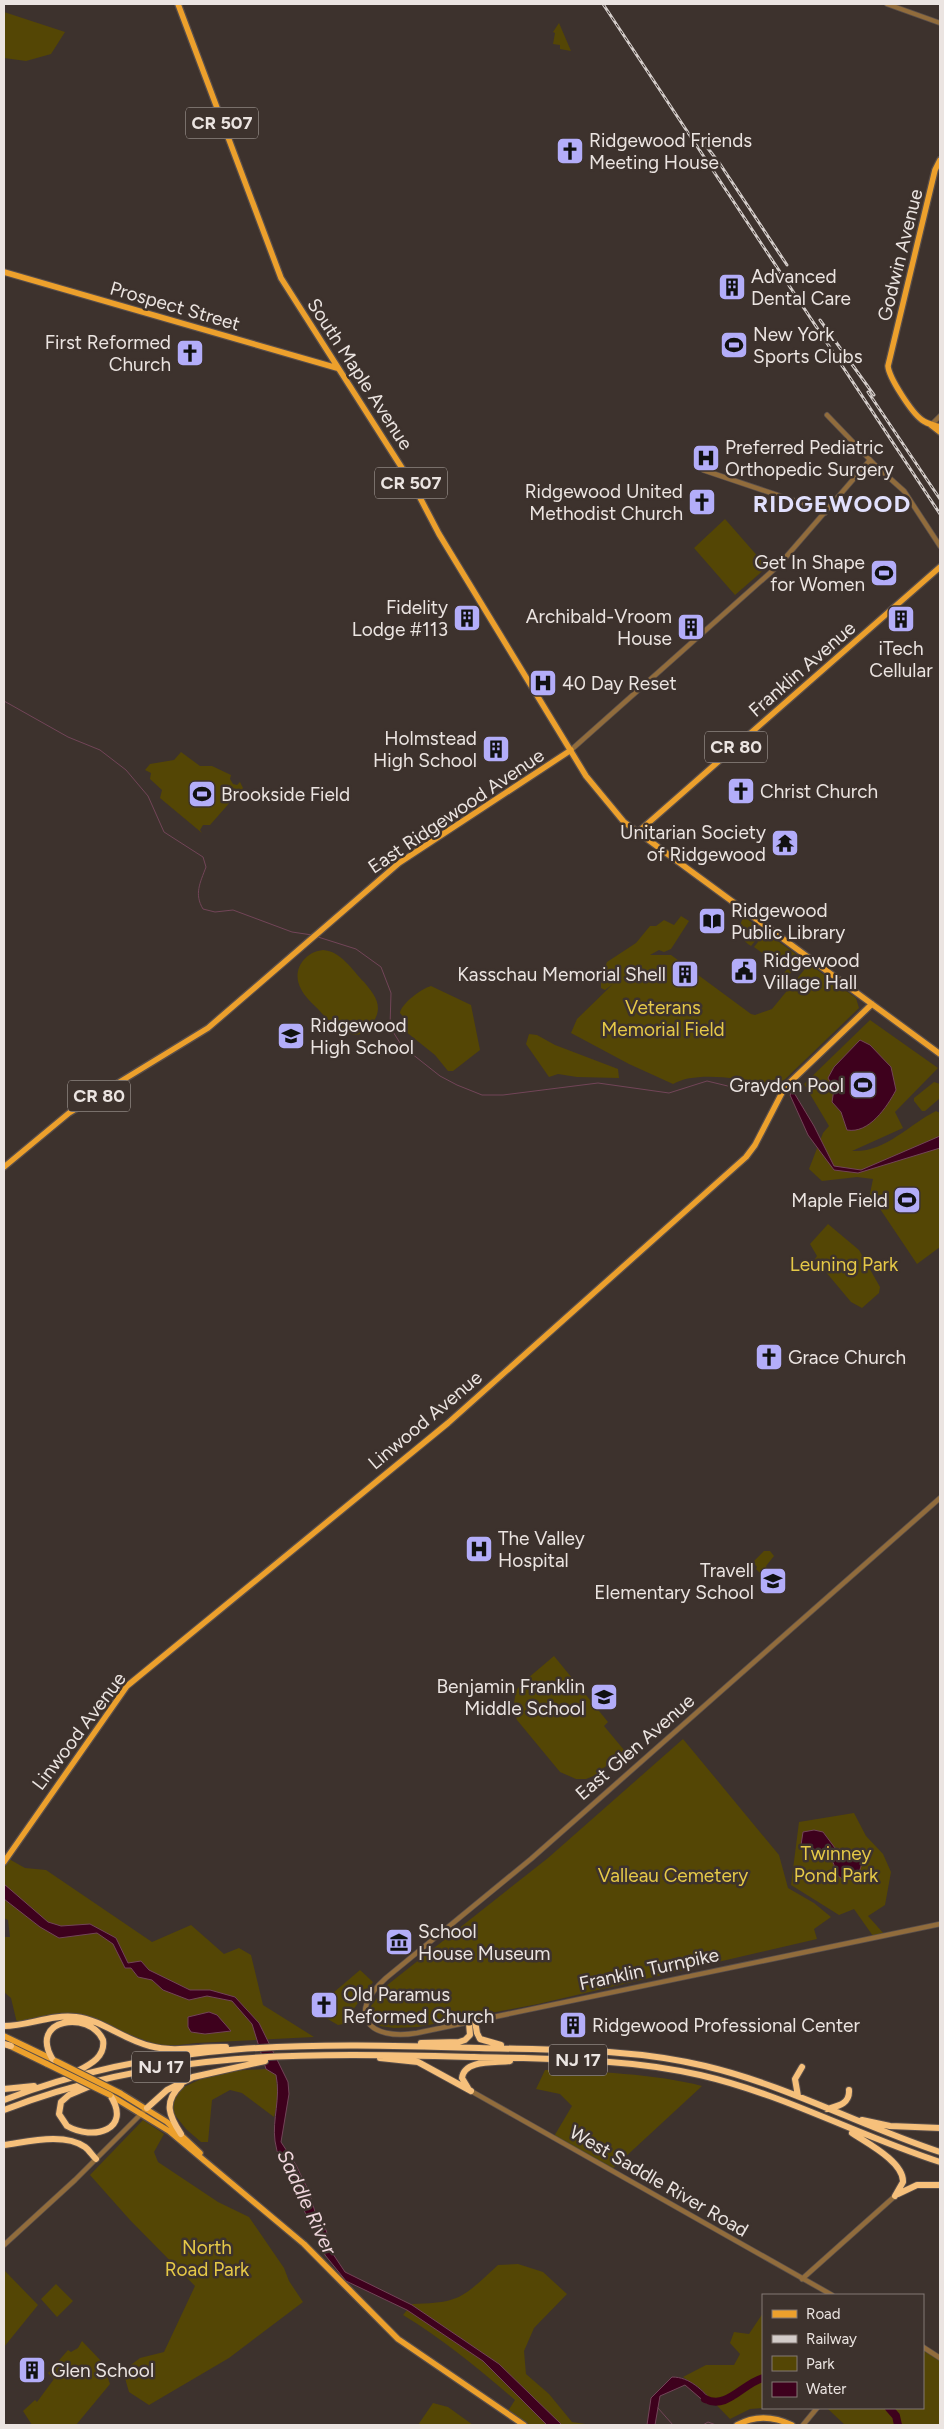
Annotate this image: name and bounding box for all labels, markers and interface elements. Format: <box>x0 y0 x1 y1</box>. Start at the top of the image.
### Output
road number: CR 507 <box>186 108 258 138</box>
place label: Ridgewood Friends Meeting House <box>589 129 752 174</box>
church icon: Ridgewood Friends Meeting House <box>555 136 585 166</box>
street label: Godwin Avenue <box>872 187 928 323</box>
place label: Advanced Dental Care <box>751 265 851 310</box>
building icon: Advanced Dental Care <box>717 272 747 302</box>
street label: Prospect Street <box>107 276 243 336</box>
street label: South Maple Avenue <box>302 294 418 454</box>
place label: New York Sports Clubs <box>753 323 863 368</box>
sports icon: New York Sports Clubs <box>719 330 749 360</box>
place label: First Reformed Church <box>45 331 171 376</box>
church icon: First Reformed Church <box>175 338 205 368</box>
place label: Preferred Pediatric Orthopedic Surgery <box>725 436 894 481</box>
hospital icon: Preferred Pediatric Orthopedic Surgery <box>691 443 721 473</box>
road number: CR 507 <box>375 468 447 498</box>
place label: Ridgewood United Methodist Church <box>525 480 683 525</box>
church icon: Ridgewood United Methodist Church <box>687 487 717 517</box>
district label: RIDGEWOOD <box>753 489 911 518</box>
place label: Get In Shape for Women <box>754 551 865 596</box>
sports icon: Get In Shape for Women <box>869 558 899 588</box>
place label: Fidelity Lodge #113 <box>352 596 448 641</box>
building icon: Fidelity Lodge #113 <box>452 603 482 633</box>
building icon: iTech Cellular <box>886 604 916 634</box>
place label: Archibald-Vroom House <box>526 605 672 650</box>
building icon: Archibald-Vroom House <box>676 612 706 642</box>
street label: Franklin Avenue <box>744 616 860 722</box>
place label: iTech Cellular <box>869 637 933 682</box>
hospital icon: 40 Day Reset <box>528 668 558 698</box>
place label: 40 Day Reset <box>562 672 677 695</box>
place label: Holmstead High School <box>373 727 477 772</box>
road number: CR 80 <box>705 732 767 762</box>
building icon: Holmstead High School <box>481 734 511 764</box>
street label: East Ridgewood Avenue <box>364 744 548 878</box>
church icon: Christ Church <box>726 776 756 806</box>
sports icon: Brookside Field <box>187 779 217 809</box>
place label: Christ Church <box>760 780 878 803</box>
place label: Brookside Field <box>221 783 350 806</box>
place label: Unitarian Society of Ridgewood <box>620 821 766 866</box>
temple icon: Unitarian Society of Ridgewood <box>770 828 800 858</box>
place label: Ridgewood Public Library <box>731 899 845 944</box>
library icon: Ridgewood Public Library <box>697 906 727 936</box>
place label: Ridgewood Village Hall <box>763 949 860 994</box>
public building icon: Ridgewood Village Hall <box>729 956 759 986</box>
building icon: Kasschau Memorial Shell <box>670 959 700 989</box>
place label: Kasschau Memorial Shell <box>457 963 666 986</box>
park label: Veterans Memorial Field <box>601 996 725 1041</box>
place label: Ridgewood High School <box>310 1014 414 1059</box>
school or university icon: Ridgewood High School <box>276 1021 306 1051</box>
sports icon: Graydon Pool <box>848 1070 878 1100</box>
place label: Graydon Pool <box>729 1074 844 1097</box>
road number: CR 80 <box>68 1080 130 1112</box>
sports icon: Maple Field <box>892 1185 922 1215</box>
place label: Maple Field <box>791 1189 888 1212</box>
park label: Leuning Park <box>790 1253 899 1276</box>
church icon: Grace Church <box>754 1342 784 1372</box>
place label: Grace Church <box>788 1346 906 1369</box>
street label: Linwood Avenue <box>363 1366 487 1474</box>
place label: The Valley Hospital <box>498 1527 585 1572</box>
hospital icon: The Valley Hospital <box>464 1534 494 1564</box>
place label: Travell Elementary School <box>594 1559 754 1604</box>
school or university icon: Travell Elementary School <box>758 1566 788 1596</box>
street label: Linwood Avenue <box>27 1668 131 1794</box>
place label: Benjamin Franklin Middle School <box>436 1675 585 1720</box>
school or university icon: Benjamin Franklin Middle School <box>589 1682 619 1712</box>
street label: East Glen Avenue <box>571 1689 699 1805</box>
park label: Twinney Pond Park <box>794 1842 879 1887</box>
park label: Valleau Cemetery <box>598 1864 748 1887</box>
place label: School House Museum <box>418 1920 551 1965</box>
museum icon: School House Museum <box>384 1927 414 1957</box>
street label: Franklin Turnpike <box>577 1943 721 1995</box>
place label: Old Paramus Reformed Church <box>343 1983 494 2028</box>
church icon: Old Paramus Reformed Church <box>309 1990 339 2020</box>
building icon: Ridgewood Professional Center <box>558 2010 588 2040</box>
place label: Ridgewood Professional Center <box>592 2014 860 2037</box>
road number: NJ 17 <box>549 2044 607 2076</box>
road number: NJ 17 <box>132 2052 190 2082</box>
street label: West Saddle River Road <box>566 2120 752 2242</box>
water label: Saddle River <box>272 2146 342 2259</box>
park label: North Road Park <box>165 2236 250 2281</box>
legend <box>762 2294 924 2409</box>
text: Road <box>806 2305 841 2323</box>
text: Railway <box>806 2330 857 2348</box>
building icon: Glen School <box>17 2355 47 2385</box>
text: Park <box>806 2355 835 2373</box>
place label: Glen School <box>51 2359 154 2382</box>
text: Water <box>806 2380 846 2398</box>

